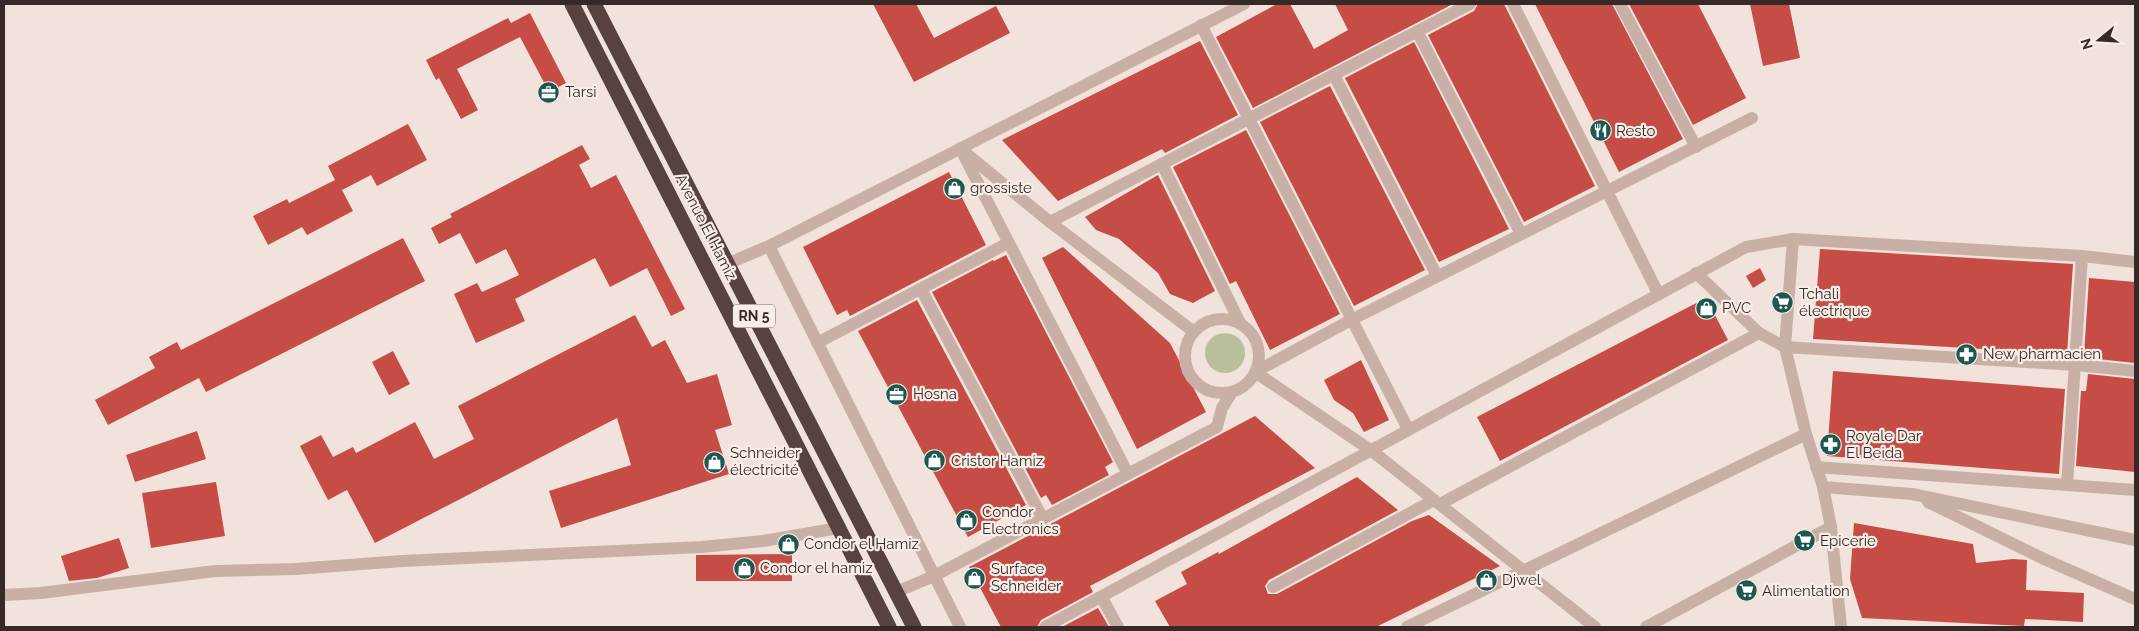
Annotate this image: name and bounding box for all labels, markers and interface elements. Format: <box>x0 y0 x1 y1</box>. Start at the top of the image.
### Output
north arrow <box>2074 15 2124 65</box>
text: N <box>2077 36 2096 52</box>
office icon: Tarsi <box>537 80 561 104</box>
place label: Tarsi <box>565 83 597 101</box>
restaurant icon: Resto <box>1588 119 1612 143</box>
place label: Resto <box>1616 122 1655 140</box>
street label: Avenue El Hamiz <box>672 171 740 283</box>
shop icon: grossiste <box>942 176 966 200</box>
place label: grossiste <box>970 179 1032 197</box>
place label: Tchali électrique <box>1799 285 1870 320</box>
supermarket icon: Tchali électrique <box>1771 291 1795 315</box>
shop icon: PVC <box>1694 296 1718 320</box>
place label: PVC <box>1722 299 1751 317</box>
road number: RN 5 <box>733 304 775 328</box>
pharmacy icon: New pharmacien <box>1955 342 1979 366</box>
place label: New pharmacien <box>1983 345 2101 363</box>
office icon: Hosna <box>885 382 909 406</box>
place label: Hosna <box>913 385 957 403</box>
place label: Royale Dar El Beida <box>1846 427 1922 462</box>
pharmacy icon: Royale Dar El Beida <box>1818 433 1842 457</box>
place label: Schneider électricité <box>730 444 801 479</box>
shop icon: Cristor Hamiz <box>923 449 947 473</box>
shop icon: Schneider électricité <box>702 450 726 474</box>
place label: Cristor Hamiz <box>951 452 1043 470</box>
place label: Condor Electronics <box>982 503 1059 538</box>
shop icon: Condor Electronics <box>954 509 978 533</box>
supermarket icon: Epicerie <box>1792 529 1816 553</box>
shop icon: Condor el Hamiz <box>776 532 800 556</box>
place label: Epicerie <box>1820 532 1876 550</box>
place label: Condor el Hamiz <box>804 535 919 553</box>
shop icon: Condor el hamiz <box>732 556 756 580</box>
place label: Condor el hamiz <box>760 559 873 577</box>
place label: Surface Schneider <box>991 560 1062 595</box>
shop icon: Surface Schneider <box>963 566 987 590</box>
shop icon: Djwel <box>1474 568 1498 592</box>
place label: Djwel <box>1502 571 1542 589</box>
supermarket icon: Alimentation <box>1734 579 1758 603</box>
place label: Alimentation <box>1762 582 1850 600</box>

